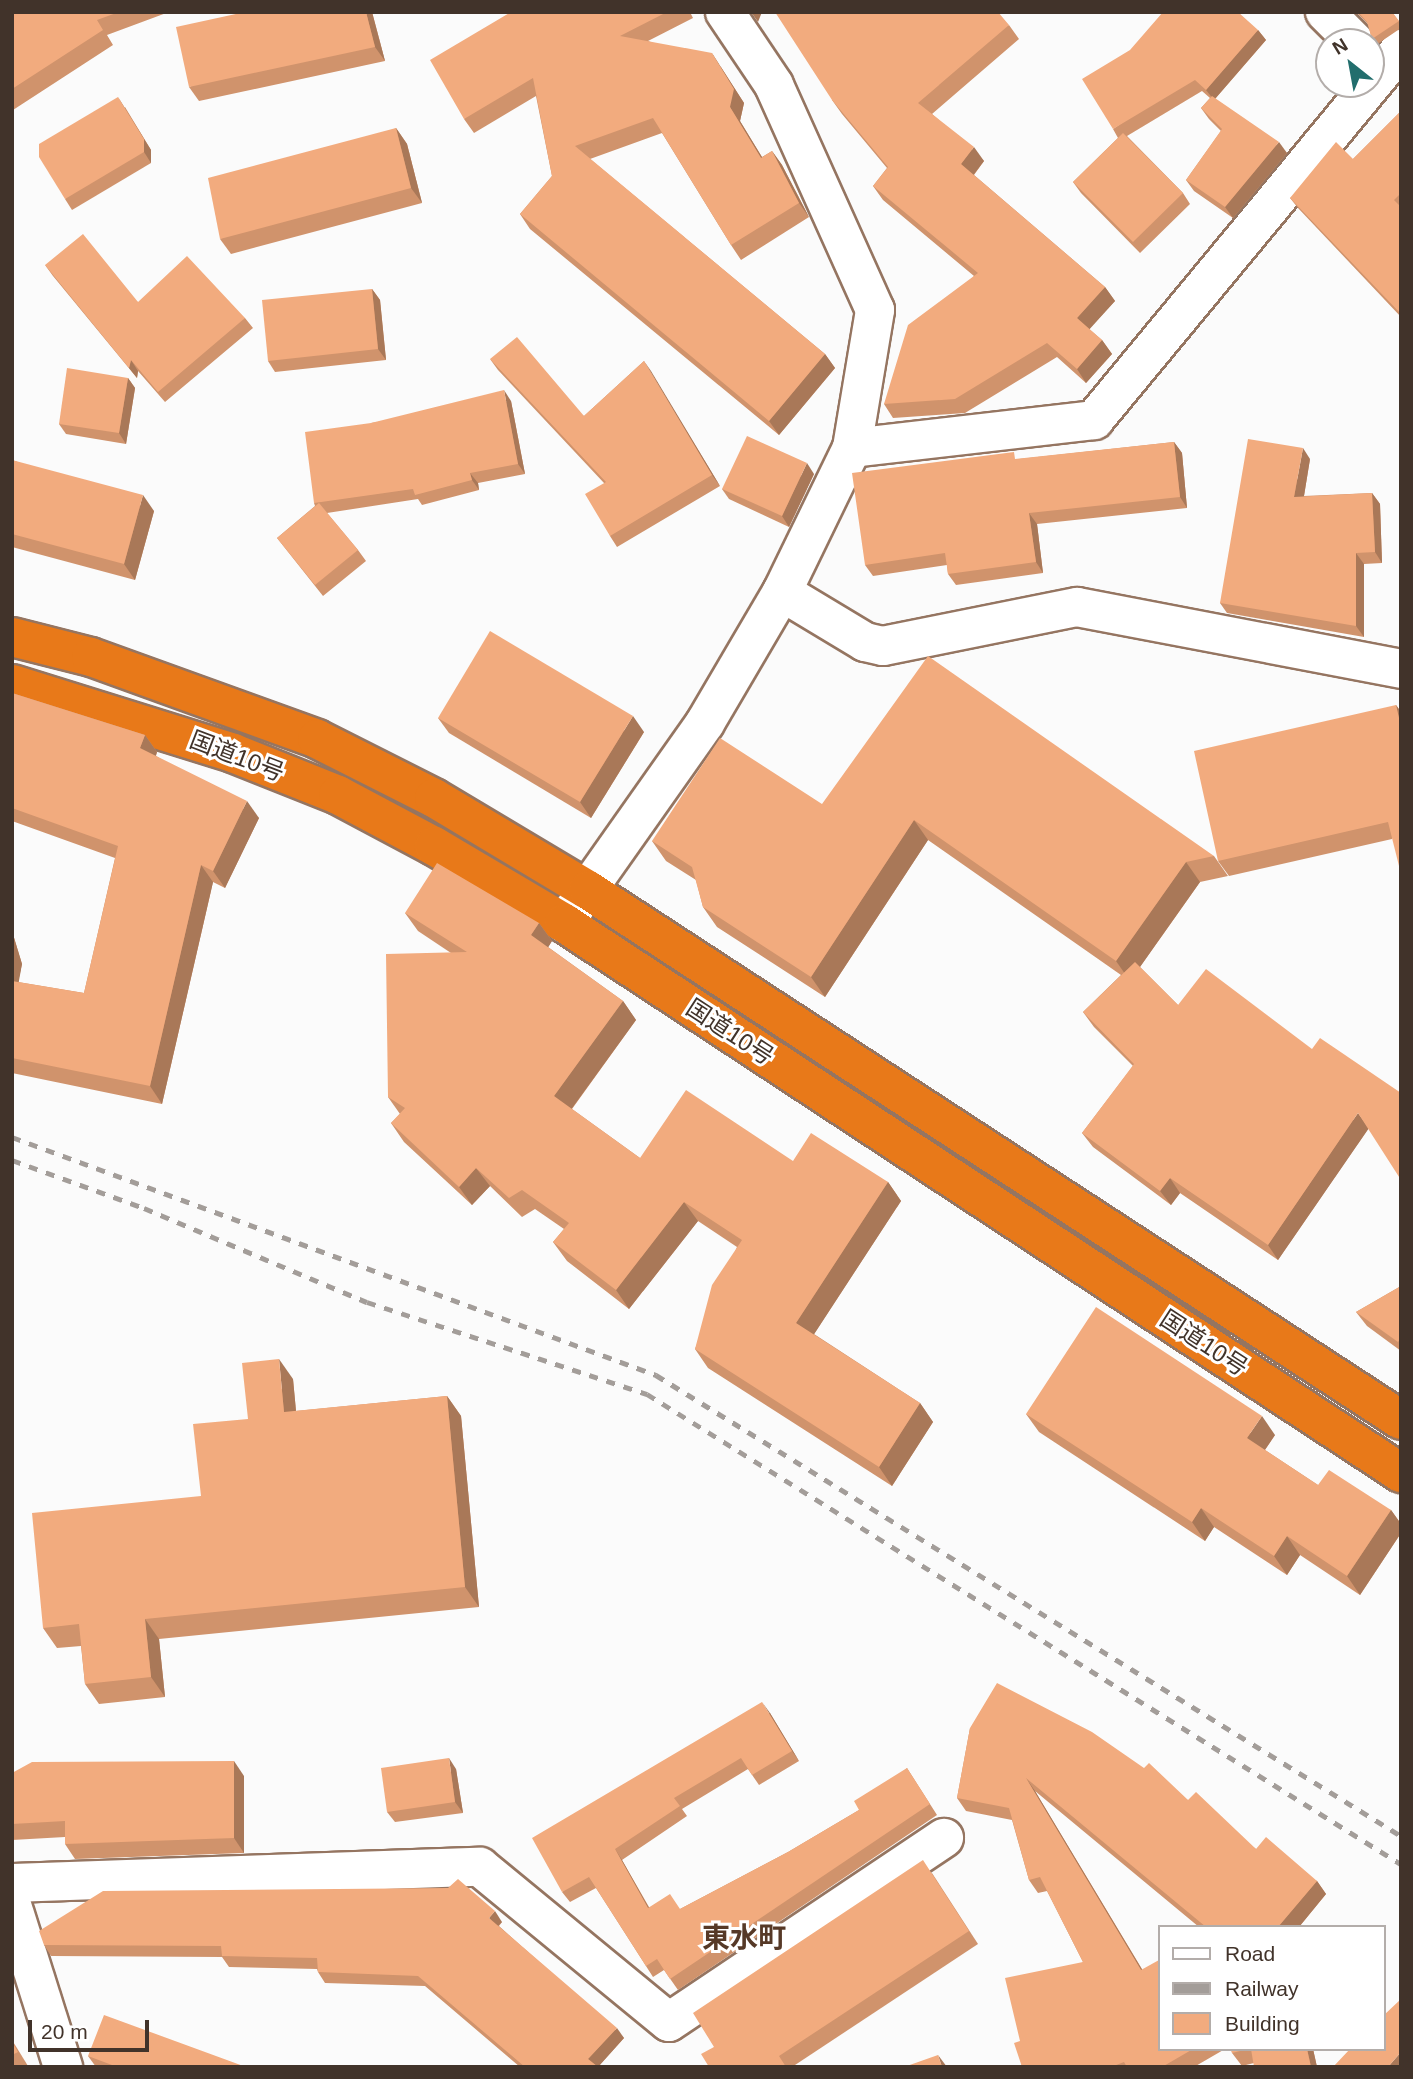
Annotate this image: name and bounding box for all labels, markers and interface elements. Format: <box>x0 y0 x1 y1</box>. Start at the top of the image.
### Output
north arrow <box>1315 28 1385 98</box>
text: N <box>1329 34 1351 59</box>
street label: 国道10号 <box>186 725 288 787</box>
street label: 国道10号 <box>681 993 779 1071</box>
street label: 国道10号 <box>1155 1304 1253 1382</box>
district label: 東水町 <box>702 1921 786 1955</box>
legend <box>1158 1925 1385 2051</box>
text: Road <box>1225 1942 1275 1965</box>
text: Railway <box>1225 1977 1299 2000</box>
scale bar <box>32 2006 152 2050</box>
text: Building <box>1225 2012 1300 2035</box>
text: 20 m <box>41 2020 88 2043</box>

